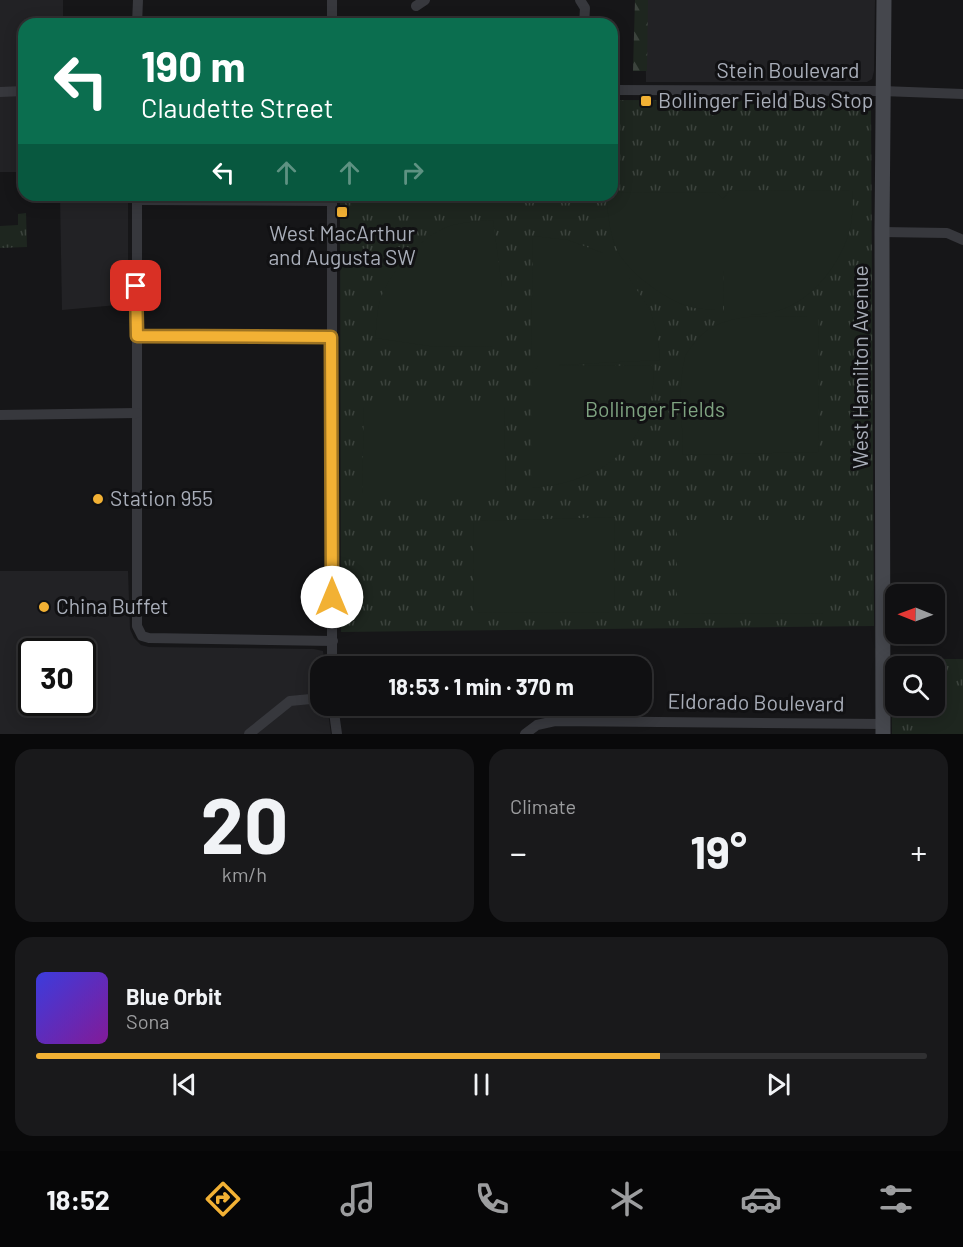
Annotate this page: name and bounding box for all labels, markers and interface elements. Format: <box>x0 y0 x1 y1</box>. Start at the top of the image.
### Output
text: 190 m <box>141 40 246 90</box>
icon: left <box>42 42 120 120</box>
street label: Stein Boulevard <box>717 57 859 82</box>
place label: Bollinger Field Bus Stop <box>658 87 873 112</box>
text: Claudette Street <box>141 91 334 123</box>
marker: Bollinger Field Bus Stop <box>639 94 653 108</box>
icon: left <box>207 156 240 189</box>
icon: ahead <box>270 156 303 189</box>
icon: ahead <box>333 156 366 189</box>
icon: right <box>396 156 429 189</box>
marker: West MacArthur and Augusta SW <box>335 205 349 219</box>
place label: West MacArthur and Augusta SW <box>268 220 416 269</box>
pin <box>110 260 161 311</box>
street label: West Hamilton Avenue <box>847 265 872 469</box>
icon: arrive <box>119 269 152 302</box>
park label: Bollinger Fields <box>585 396 725 421</box>
place label: Station 955 <box>110 485 213 510</box>
marker: Station 955 <box>91 492 105 506</box>
position arrow <box>300 565 364 629</box>
north arrow <box>885 584 945 644</box>
map controls <box>885 584 945 716</box>
place label: China Buffet <box>56 593 168 618</box>
marker: China Buffet <box>37 600 51 614</box>
speed limit sign: 30 <box>18 638 96 716</box>
button: search <box>885 656 945 716</box>
text: 18:53 · 1 min · 370 m <box>388 673 574 699</box>
street label: Eldorado Boulevard <box>667 687 845 716</box>
text: 20 <box>200 776 289 870</box>
text: Climate <box>510 794 576 818</box>
text: 19° <box>690 824 747 878</box>
text: − <box>510 832 527 872</box>
text: + <box>911 832 927 872</box>
text: km/h <box>222 862 267 886</box>
text: Blue Orbit <box>126 983 222 1009</box>
text: Sona <box>126 1009 170 1033</box>
icon: previous <box>168 1068 201 1101</box>
icon: pause <box>465 1068 498 1101</box>
icon: next <box>762 1068 795 1101</box>
icon: directions <box>202 1178 244 1220</box>
icon: music <box>337 1178 379 1220</box>
icon: phone <box>471 1178 513 1220</box>
icon: climate <box>606 1178 648 1220</box>
icon: car <box>740 1178 782 1220</box>
icon: filters <box>875 1178 917 1220</box>
text: 18:52 <box>46 1183 110 1215</box>

